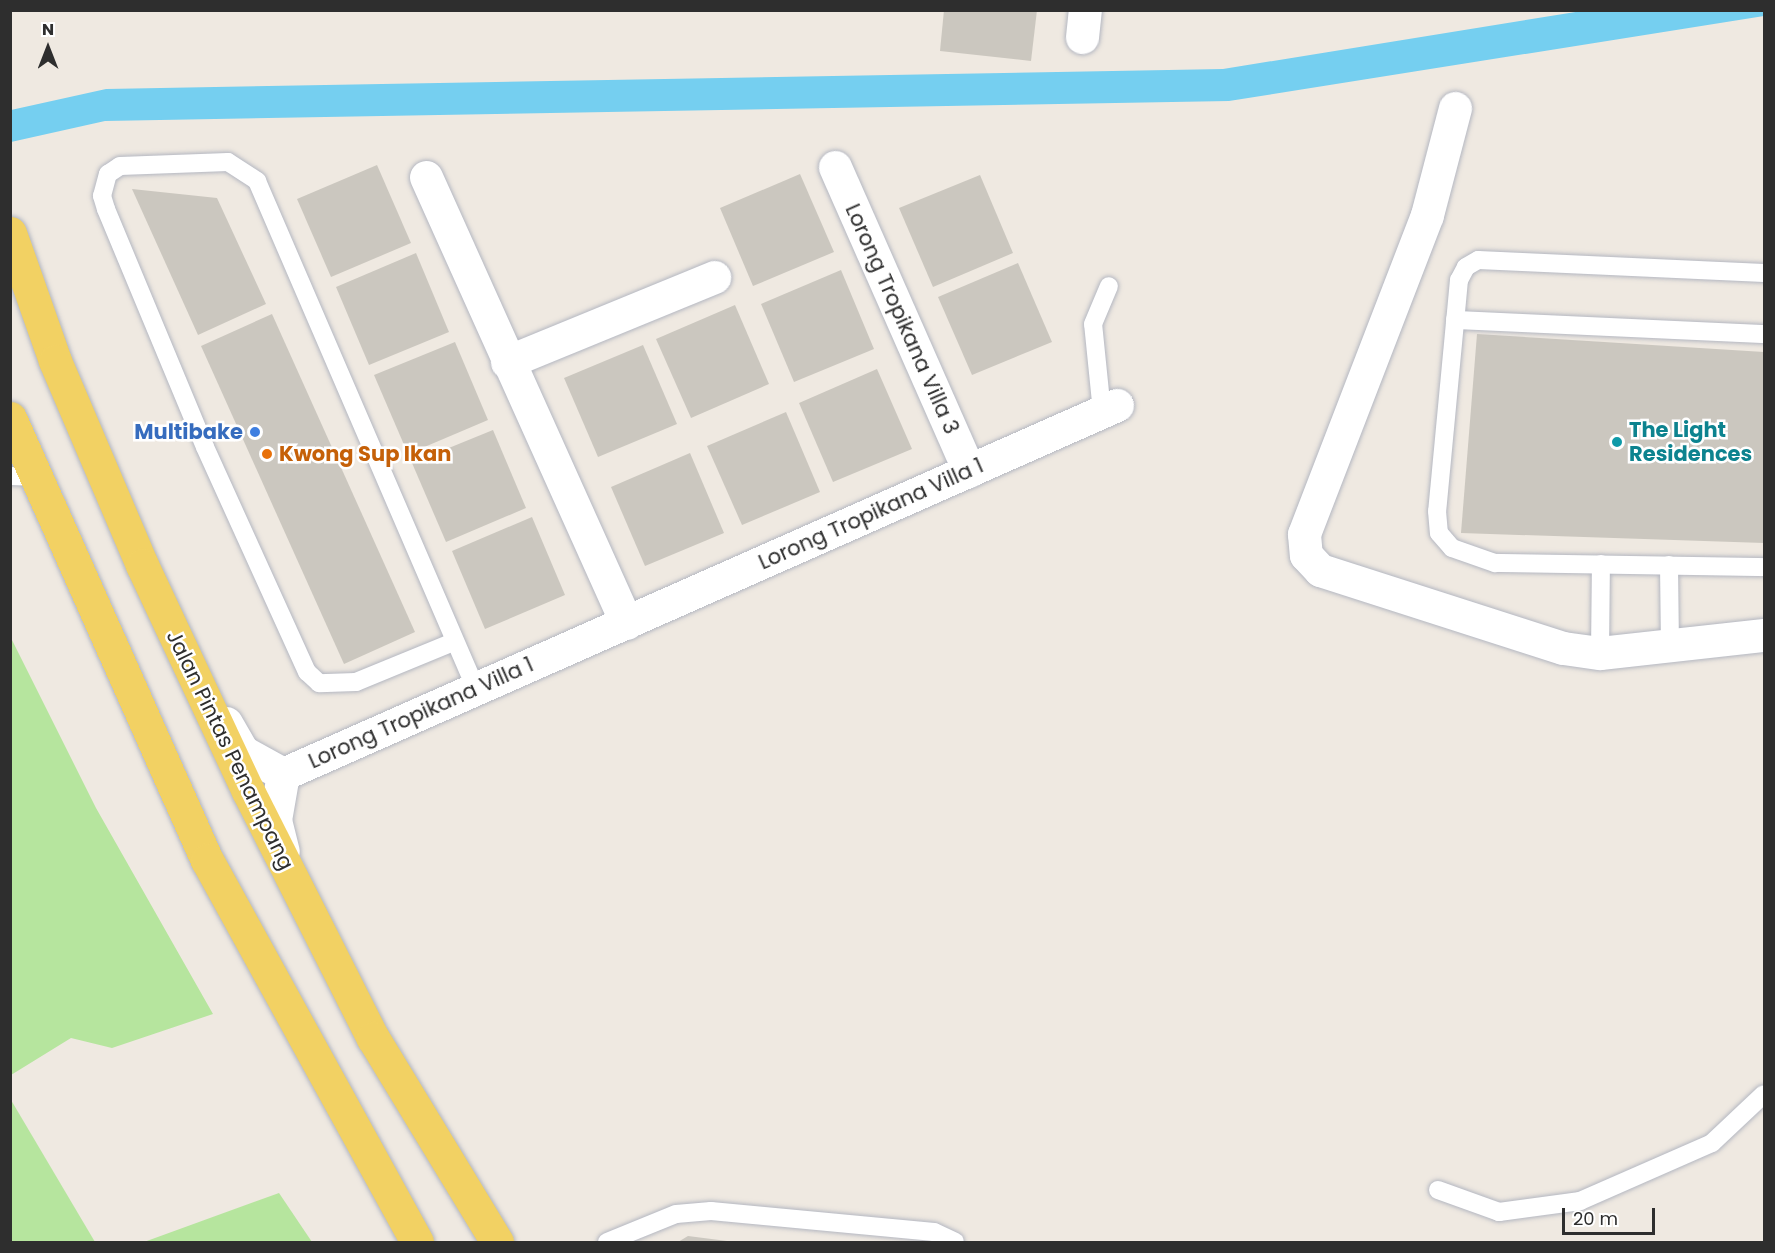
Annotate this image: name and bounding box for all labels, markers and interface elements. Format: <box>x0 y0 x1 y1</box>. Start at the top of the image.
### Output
north arrow <box>18 18 78 78</box>
text: N <box>42 18 54 41</box>
street label: Lorong Tropikana Villa 3 <box>840 200 964 438</box>
place label: The Light Residences <box>1629 417 1752 467</box>
place label: Multibake <box>134 419 243 445</box>
marker: Multibake <box>248 425 262 439</box>
marker: The Light Residences <box>1610 435 1624 449</box>
place label: Kwong Sup Ikan <box>279 441 451 467</box>
marker: Kwong Sup Ikan <box>260 447 274 461</box>
street label: Lorong Tropikana Villa 1 <box>755 453 987 575</box>
street label: Jalan Pintas Penampang <box>161 626 299 874</box>
street label: Lorong Tropikana Villa 1 <box>305 652 537 774</box>
scale bar <box>1565 1196 1658 1234</box>
text: 20 m <box>1573 1206 1618 1231</box>

